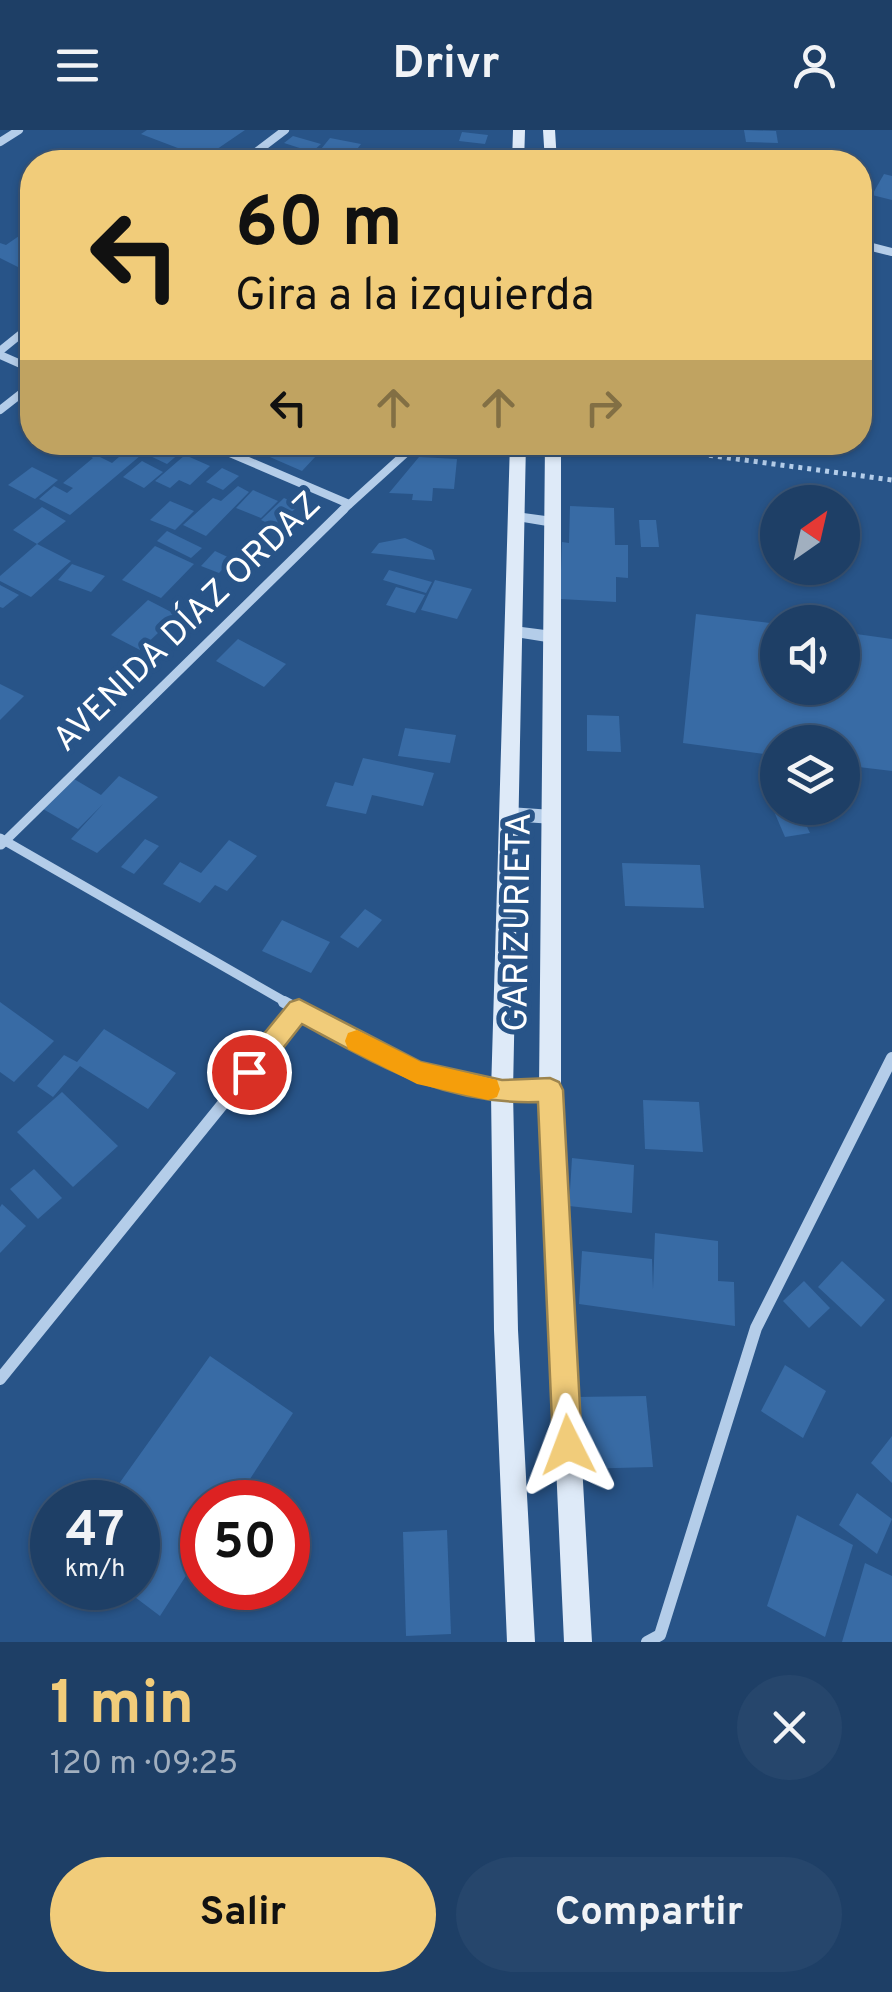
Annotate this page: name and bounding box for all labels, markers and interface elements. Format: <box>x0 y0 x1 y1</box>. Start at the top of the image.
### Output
text: Drivr <box>392 37 500 94</box>
icon: menu <box>50 38 105 93</box>
icon: person <box>787 38 842 93</box>
text: 60 m <box>235 182 403 271</box>
icon: left <box>70 190 200 320</box>
text: Gira a la izquierda <box>235 269 594 326</box>
icon: left <box>261 380 316 435</box>
icon: ahead <box>366 380 421 435</box>
icon: ahead <box>471 380 526 435</box>
icon: right <box>576 380 631 435</box>
street label: AVENIDA DÍAZ ORDAZ <box>44 483 331 762</box>
north arrow <box>760 485 860 585</box>
map controls <box>760 485 860 825</box>
button: sound <box>760 605 860 705</box>
button: layers <box>760 725 860 825</box>
street label: GARIZURIETA <box>495 812 543 1032</box>
pin <box>207 1030 292 1115</box>
icon: arrive <box>222 1045 277 1100</box>
position arrow <box>516 1393 620 1497</box>
speed limit sign: 50 <box>180 1480 310 1610</box>
text: 47 <box>66 1501 124 1564</box>
text: km/h <box>65 1554 125 1586</box>
text: 1 min <box>50 1669 194 1745</box>
button: close <box>737 1675 842 1780</box>
text: 120 m · 09:25 <box>50 1745 238 1785</box>
button: Salir <box>50 1857 436 1972</box>
button: Compartir <box>456 1857 842 1972</box>

